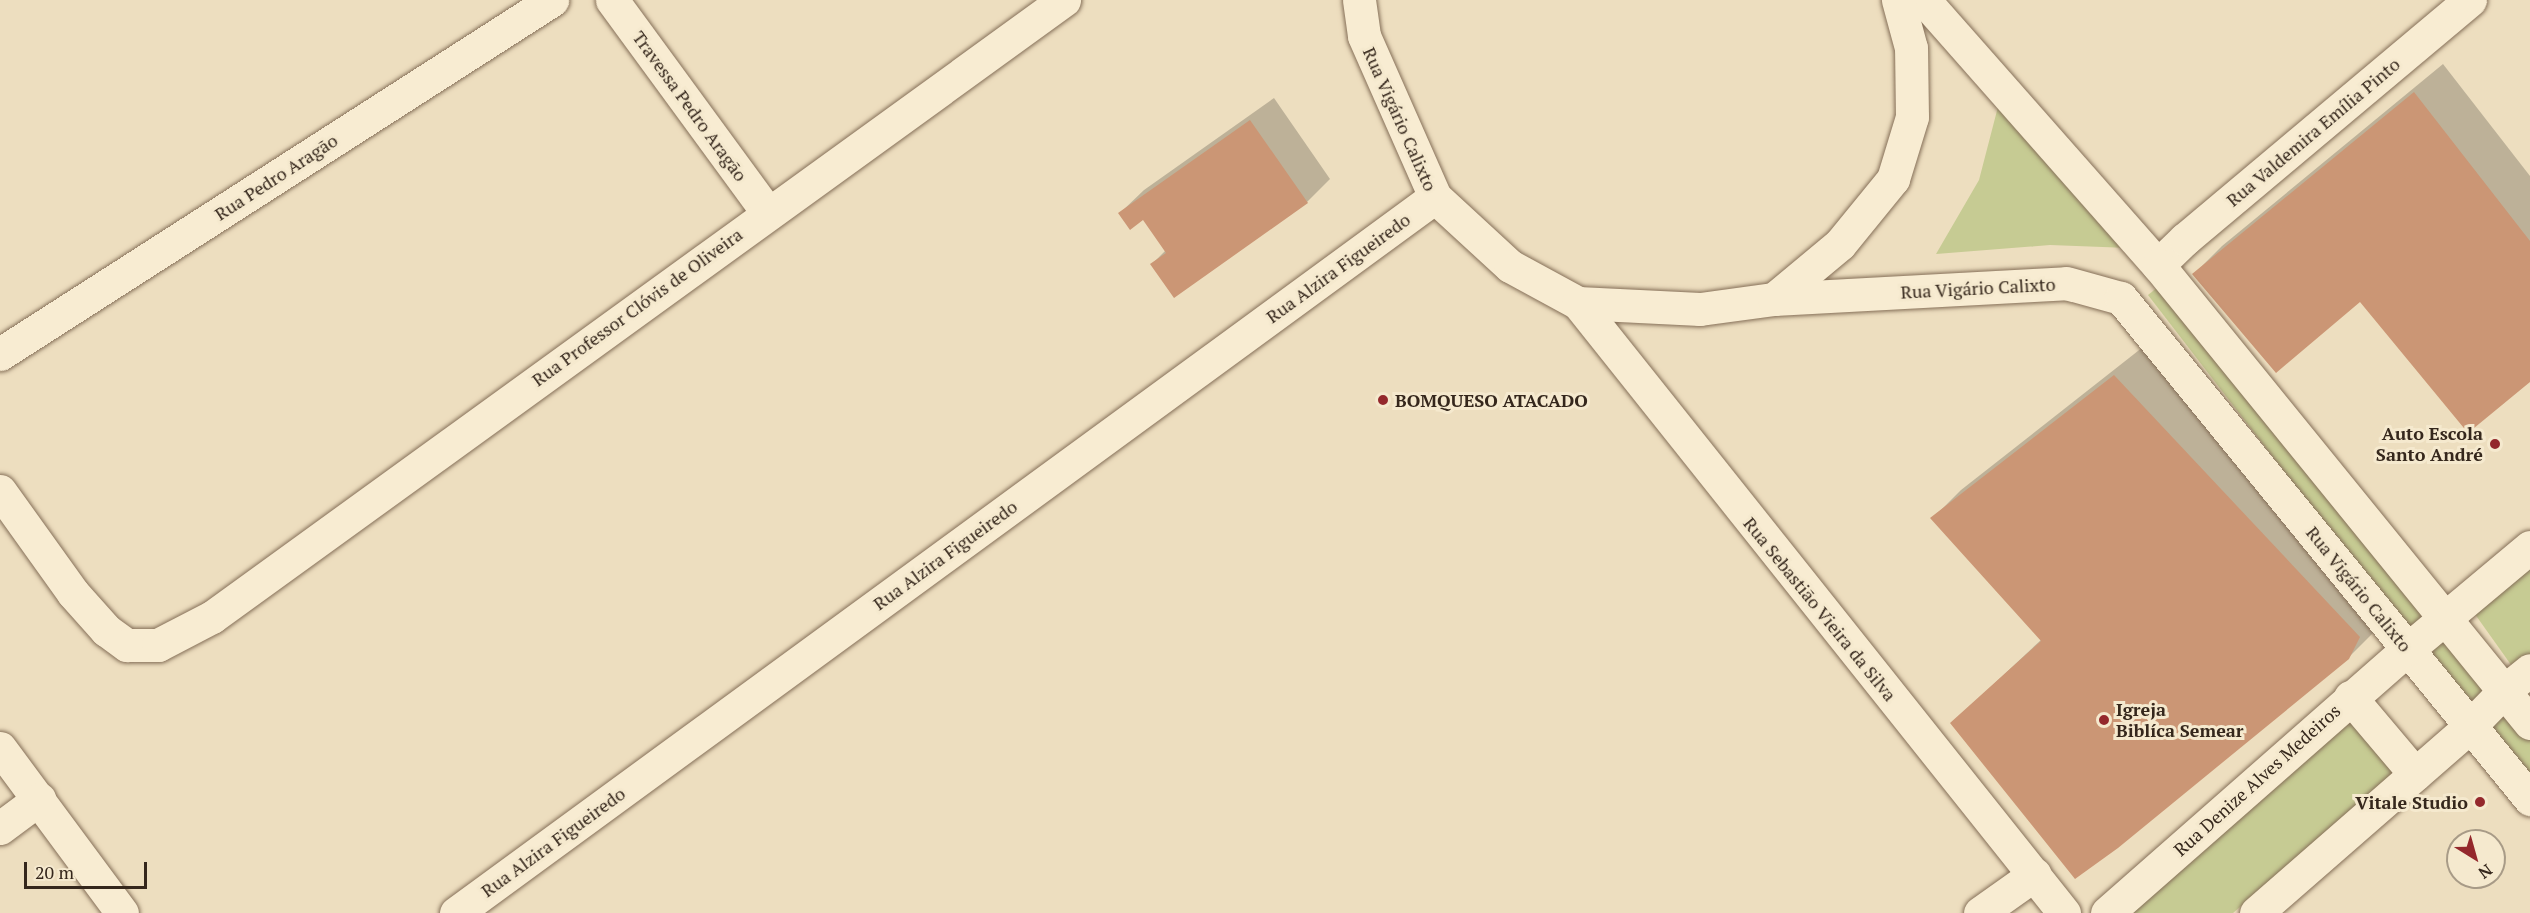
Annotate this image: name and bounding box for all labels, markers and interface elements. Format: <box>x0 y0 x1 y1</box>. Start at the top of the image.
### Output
street label: Travessa Pedro Aragão <box>628 27 752 185</box>
street label: Rua Vigário Calixto <box>1358 43 1442 195</box>
street label: Rua Valdemira Emília Pinto <box>2222 53 2404 211</box>
street label: Rua Pedro Aragão <box>210 129 342 225</box>
street label: Rua Alzira Figueiredo <box>1262 208 1414 328</box>
street label: Rua Professor Clóvis de Oliveira <box>528 223 746 391</box>
street label: Rua Vigário Calixto <box>1900 273 2056 303</box>
place label: BOMQUESO ATACADO <box>1395 389 1588 411</box>
marker: BOMQUESO ATACADO <box>1376 393 1390 407</box>
place label: Auto Escola Santo André <box>2376 423 2483 466</box>
marker: Auto Escola Santo André <box>2488 437 2502 451</box>
street label: Rua Alzira Figueiredo <box>869 495 1021 615</box>
street label: Rua Sebastião Vieira da Silva <box>1739 512 1901 706</box>
street label: Rua Vigário Calixto <box>2302 522 2416 656</box>
place label: Igreja Biblíca Semear <box>2116 699 2244 742</box>
street label: Rua Denize Alves Medeiros <box>2169 699 2345 861</box>
marker: Igreja Biblíca Semear <box>2097 713 2111 727</box>
street label: Rua Alzira Figueiredo <box>477 782 629 902</box>
place label: Vitale Studio <box>2355 791 2468 813</box>
marker: Vitale Studio <box>2473 795 2487 809</box>
north arrow <box>2446 829 2506 889</box>
scale bar <box>27 850 150 888</box>
text: N <box>2474 859 2497 884</box>
text: 20 m <box>35 860 74 884</box>

